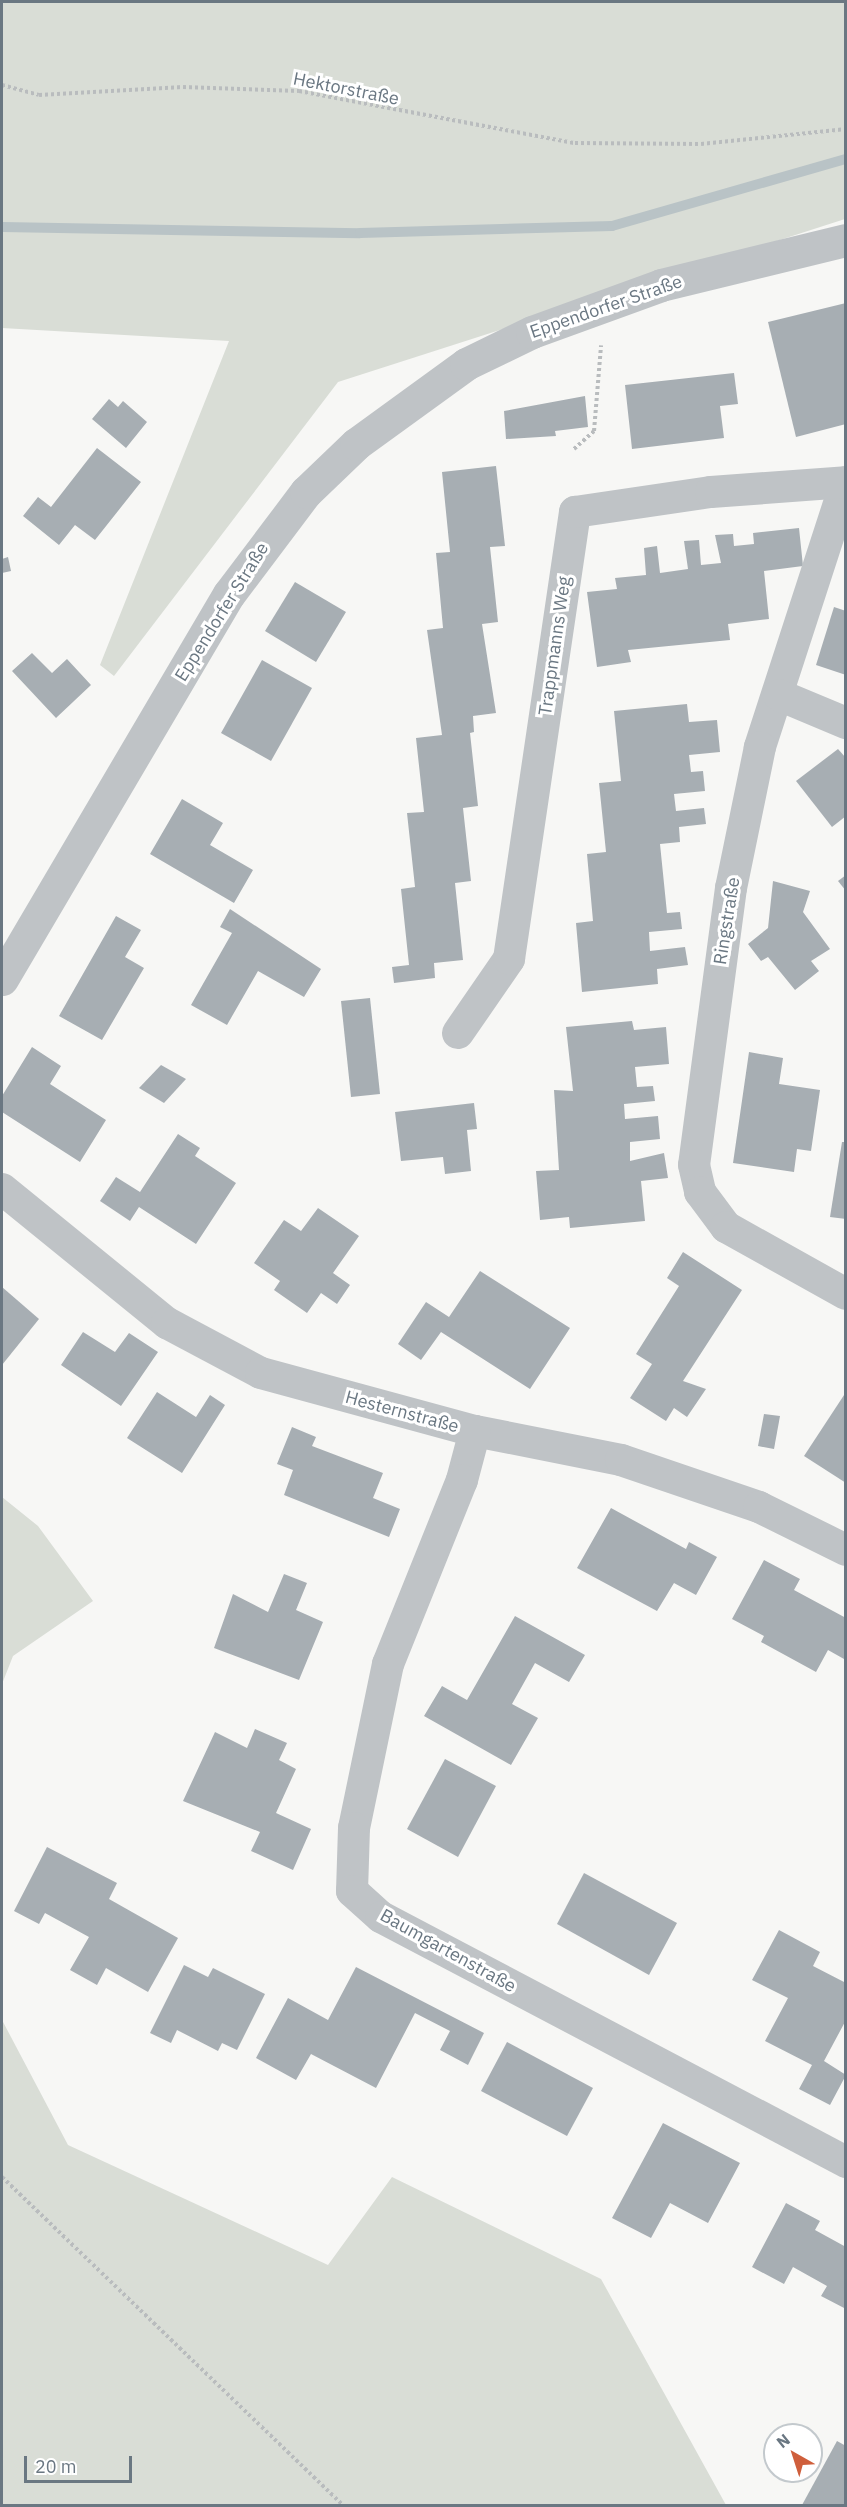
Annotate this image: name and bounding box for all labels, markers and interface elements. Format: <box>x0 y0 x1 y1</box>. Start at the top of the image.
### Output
street label: Hektorstraße <box>291 68 401 110</box>
street label: Eppendorfer Straße <box>527 271 685 343</box>
street label: Eppendorfer Straße <box>171 539 273 685</box>
street label: Trappmanns Weg <box>535 575 575 717</box>
street label: Ringstraße <box>709 876 745 966</box>
street label: Hesternstraße <box>343 1386 461 1438</box>
street label: Baumgartenstraße <box>376 1905 520 1997</box>
north arrow <box>763 2423 823 2483</box>
text: N <box>772 2429 794 2452</box>
scale bar <box>27 2444 135 2482</box>
text: 20 m <box>35 2455 77 2478</box>

